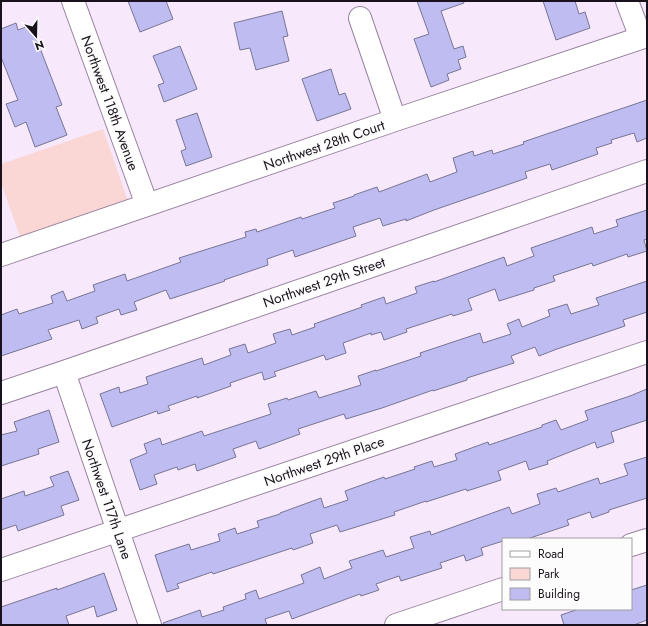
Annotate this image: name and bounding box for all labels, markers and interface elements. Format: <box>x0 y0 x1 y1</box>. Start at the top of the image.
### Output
north arrow <box>16 16 56 56</box>
street label: Northwest 118th Avenue <box>76 33 144 173</box>
text: N <box>33 36 46 54</box>
street label: Northwest 28th Court <box>261 115 388 175</box>
street label: Northwest 29th Street <box>260 252 388 312</box>
street label: Northwest 29th Place <box>261 431 387 491</box>
street label: Northwest 117th Lane <box>77 436 137 562</box>
legend <box>502 538 632 610</box>
text: Road <box>538 545 564 563</box>
text: Park <box>538 565 560 583</box>
text: Building <box>538 585 580 603</box>

